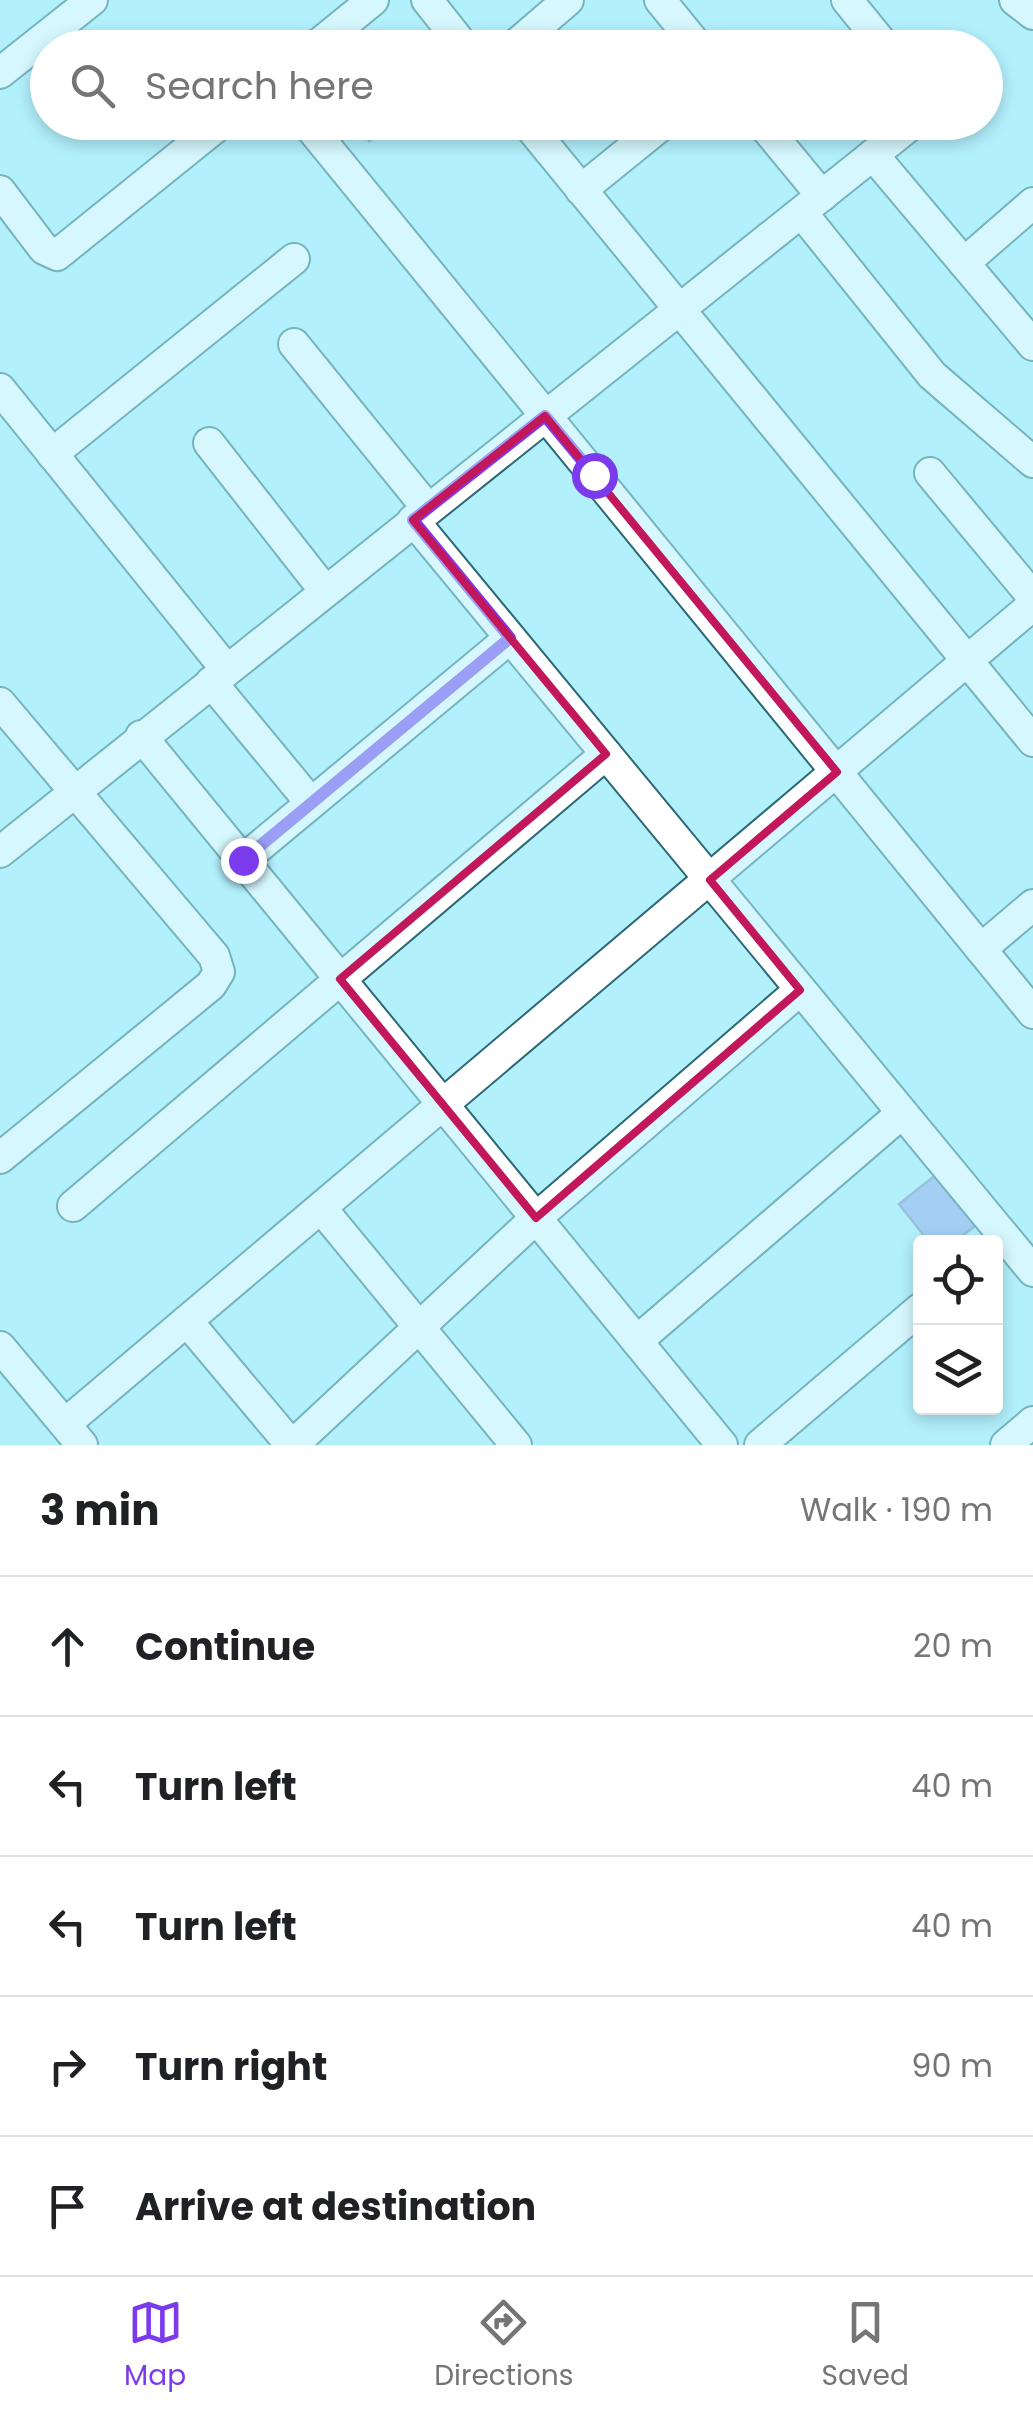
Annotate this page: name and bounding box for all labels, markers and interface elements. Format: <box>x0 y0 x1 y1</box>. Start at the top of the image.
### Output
search box <box>30 30 1003 140</box>
icon: search <box>65 58 120 113</box>
text: Search here <box>145 59 374 112</box>
route start <box>572 453 618 499</box>
route end <box>221 838 267 884</box>
map controls <box>913 1235 1003 1415</box>
button: locate <box>913 1235 1003 1325</box>
button: layers <box>913 1325 1003 1415</box>
text: 3 min <box>40 1481 160 1540</box>
text: Walk · 190 m <box>800 1487 993 1532</box>
icon: ahead <box>40 1619 95 1674</box>
text: Continue <box>135 1620 315 1673</box>
text: 20 m <box>913 1623 993 1668</box>
icon: left <box>40 1759 95 1814</box>
text: Turn left <box>135 1760 297 1813</box>
text: 40 m <box>911 1763 993 1808</box>
icon: left <box>40 1899 95 1954</box>
text: Turn left <box>135 1900 297 1953</box>
text: 40 m <box>911 1903 993 1948</box>
icon: right <box>40 2039 95 2094</box>
text: Turn right <box>135 2040 327 2093</box>
text: 90 m <box>911 2043 993 2088</box>
icon: arrive <box>40 2179 95 2234</box>
text: Arrive at destination <box>135 2180 536 2233</box>
tab: Map <box>124 2295 186 2397</box>
tab: Directions <box>434 2295 573 2397</box>
tab: Saved <box>822 2295 909 2397</box>

